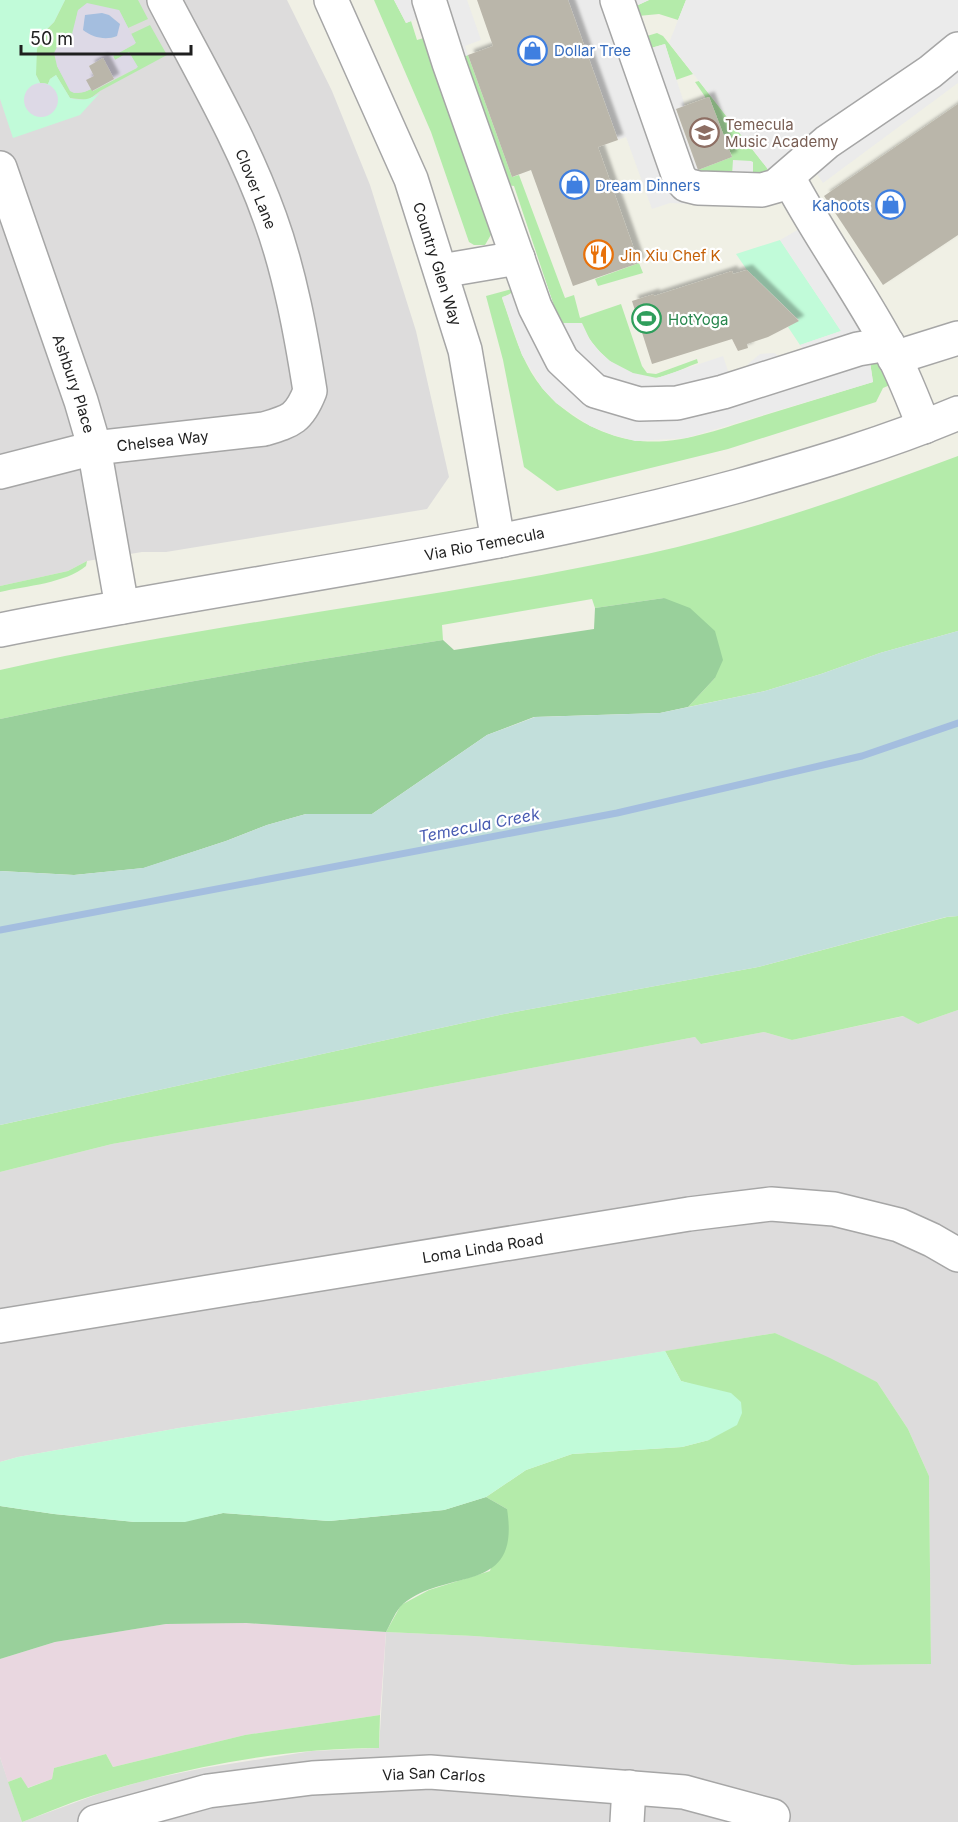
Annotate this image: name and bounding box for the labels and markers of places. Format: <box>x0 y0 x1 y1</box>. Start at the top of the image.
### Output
shop icon: Dollar Tree <box>517 34 549 66</box>
place label: Dollar Tree <box>554 41 631 60</box>
place label: Temecula Music Academy <box>725 115 839 151</box>
school or university icon: Temecula Music Academy <box>688 117 720 149</box>
shop icon: Dream Dinners <box>558 169 590 201</box>
place label: Dream Dinners <box>595 176 700 195</box>
shop icon: Kahoots <box>875 189 907 221</box>
place label: Kahoots <box>812 196 870 215</box>
restaurant icon: Jin Xiu Chef K <box>583 239 615 271</box>
place label: Jin Xiu Chef K <box>620 246 721 265</box>
sports icon: HotYoga <box>631 303 663 335</box>
place label: HotYoga <box>668 310 728 329</box>

